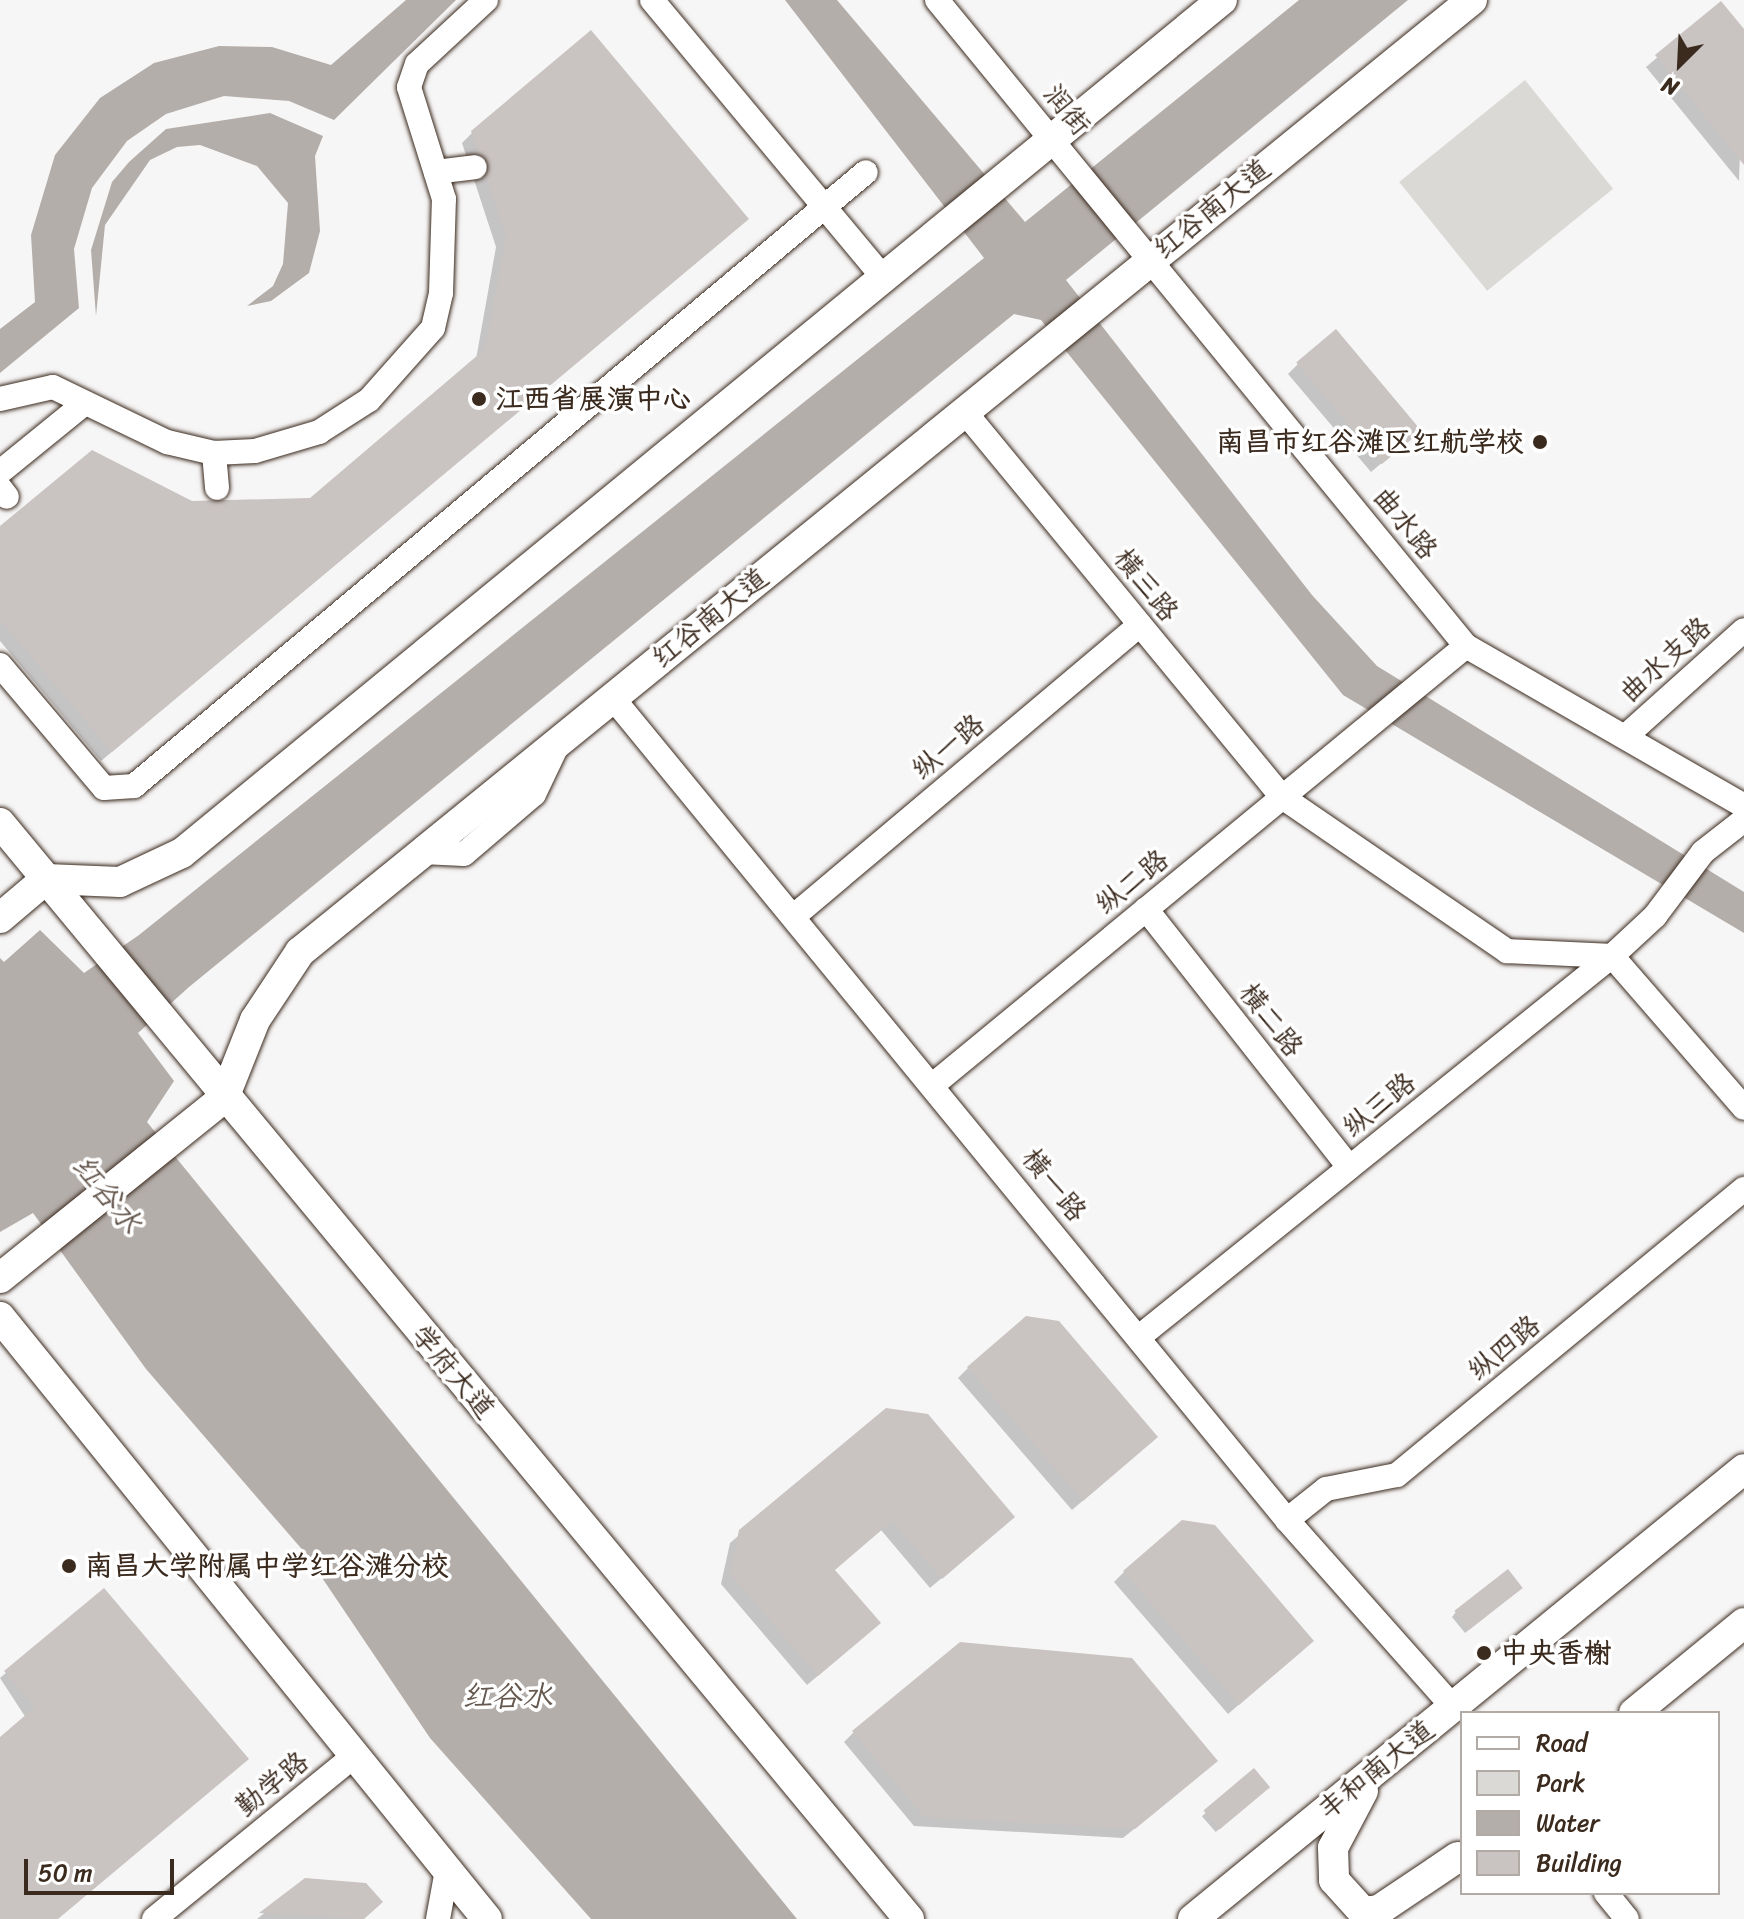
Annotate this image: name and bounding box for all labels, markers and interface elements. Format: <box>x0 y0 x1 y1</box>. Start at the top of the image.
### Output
north arrow <box>1640 24 1720 104</box>
text: N <box>1655 65 1685 107</box>
street label: 润街 <box>1036 78 1098 142</box>
street label: 红谷南大道 <box>1147 152 1277 266</box>
place label: 江西省展演中心 <box>495 382 691 416</box>
marker: 江西省展演中心 <box>470 390 488 408</box>
place label: 南昌市红谷滩区红航学校 <box>1216 425 1524 459</box>
marker: 南昌市红谷滩区红航学校 <box>1531 433 1549 451</box>
street label: 曲水路 <box>1366 480 1444 566</box>
street label: 横三路 <box>1107 542 1185 628</box>
street label: 红谷南大道 <box>645 561 775 675</box>
street label: 曲水支路 <box>1612 610 1718 710</box>
street label: 纵一路 <box>905 707 991 787</box>
street label: 纵二路 <box>1089 843 1175 921</box>
street label: 横二路 <box>1232 977 1310 1063</box>
street label: 纵三路 <box>1336 1066 1422 1144</box>
street label: 横一路 <box>1015 1142 1093 1228</box>
water label: 红谷水 <box>65 1148 149 1240</box>
street label: 纵四路 <box>1461 1308 1547 1388</box>
street label: 学府大道 <box>404 1318 502 1426</box>
place label: 南昌大学附属中学红谷滩分校 <box>85 1549 449 1583</box>
marker: 南昌大学附属中学红谷滩分校 <box>60 1557 78 1575</box>
place label: 中央香榭 <box>1500 1636 1612 1670</box>
marker: 中央香榭 <box>1475 1644 1493 1662</box>
water label: 红谷水 <box>462 1678 552 1714</box>
legend <box>1460 1711 1720 1895</box>
street label: 丰和南大道 <box>1311 1713 1441 1827</box>
text: Road <box>1536 1722 1587 1764</box>
street label: 勤学路 <box>229 1745 315 1823</box>
text: Park <box>1536 1762 1585 1804</box>
text: Water <box>1536 1802 1599 1844</box>
text: Building <box>1536 1842 1622 1884</box>
scale bar <box>28 1843 178 1893</box>
text: 50 m <box>38 1852 93 1894</box>

